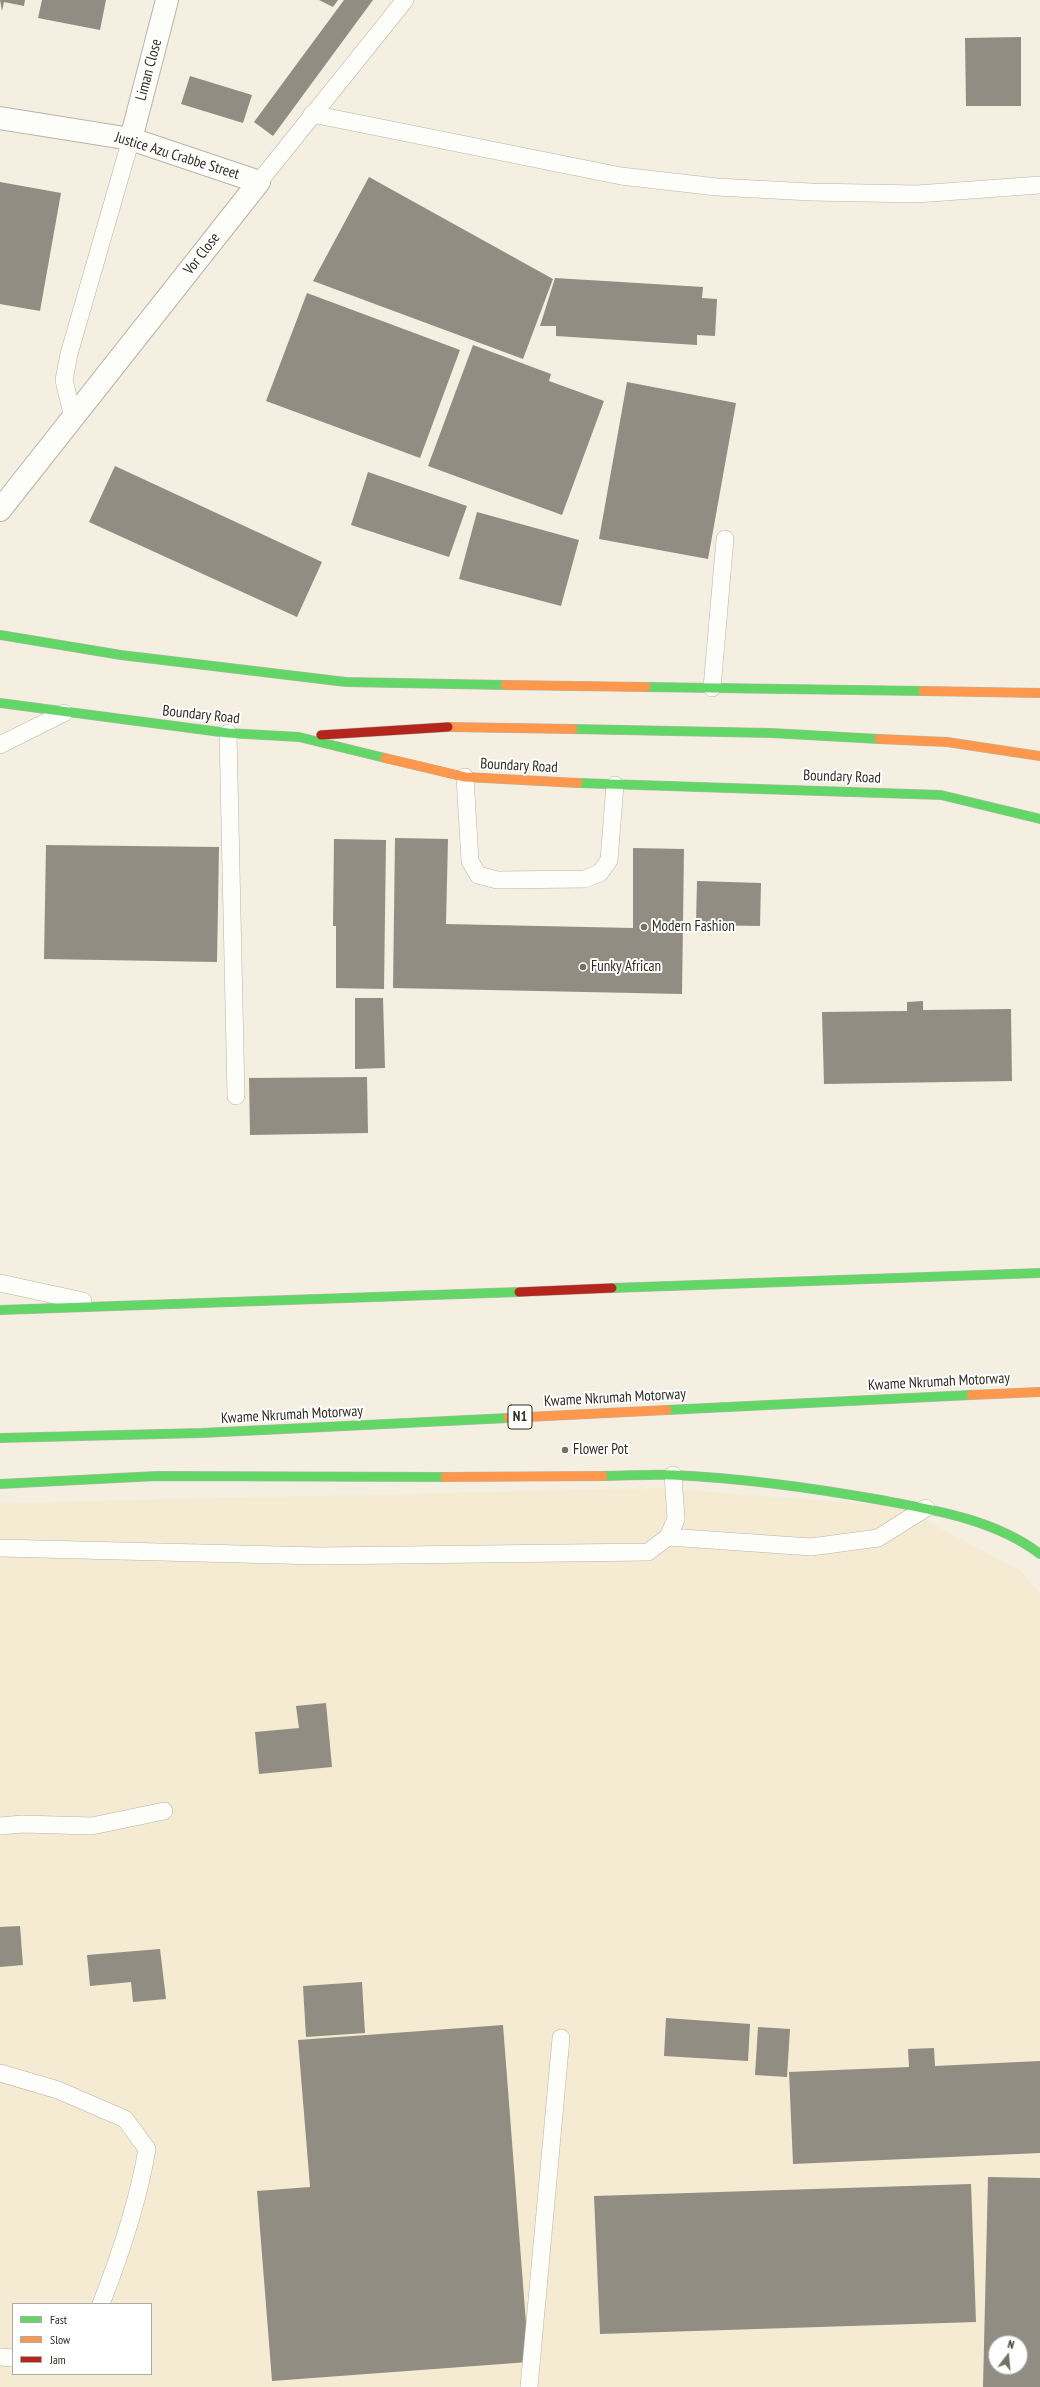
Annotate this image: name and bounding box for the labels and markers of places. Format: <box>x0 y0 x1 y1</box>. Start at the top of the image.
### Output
place label: Modern Fashion <box>652 918 735 936</box>
marker: Modern Fashion <box>639 922 649 932</box>
place label: Funky African <box>591 958 661 976</box>
marker: Funky African <box>578 962 588 972</box>
place label: Flower Pot <box>573 1441 628 1459</box>
marker: Flower Pot <box>560 1445 570 1455</box>

